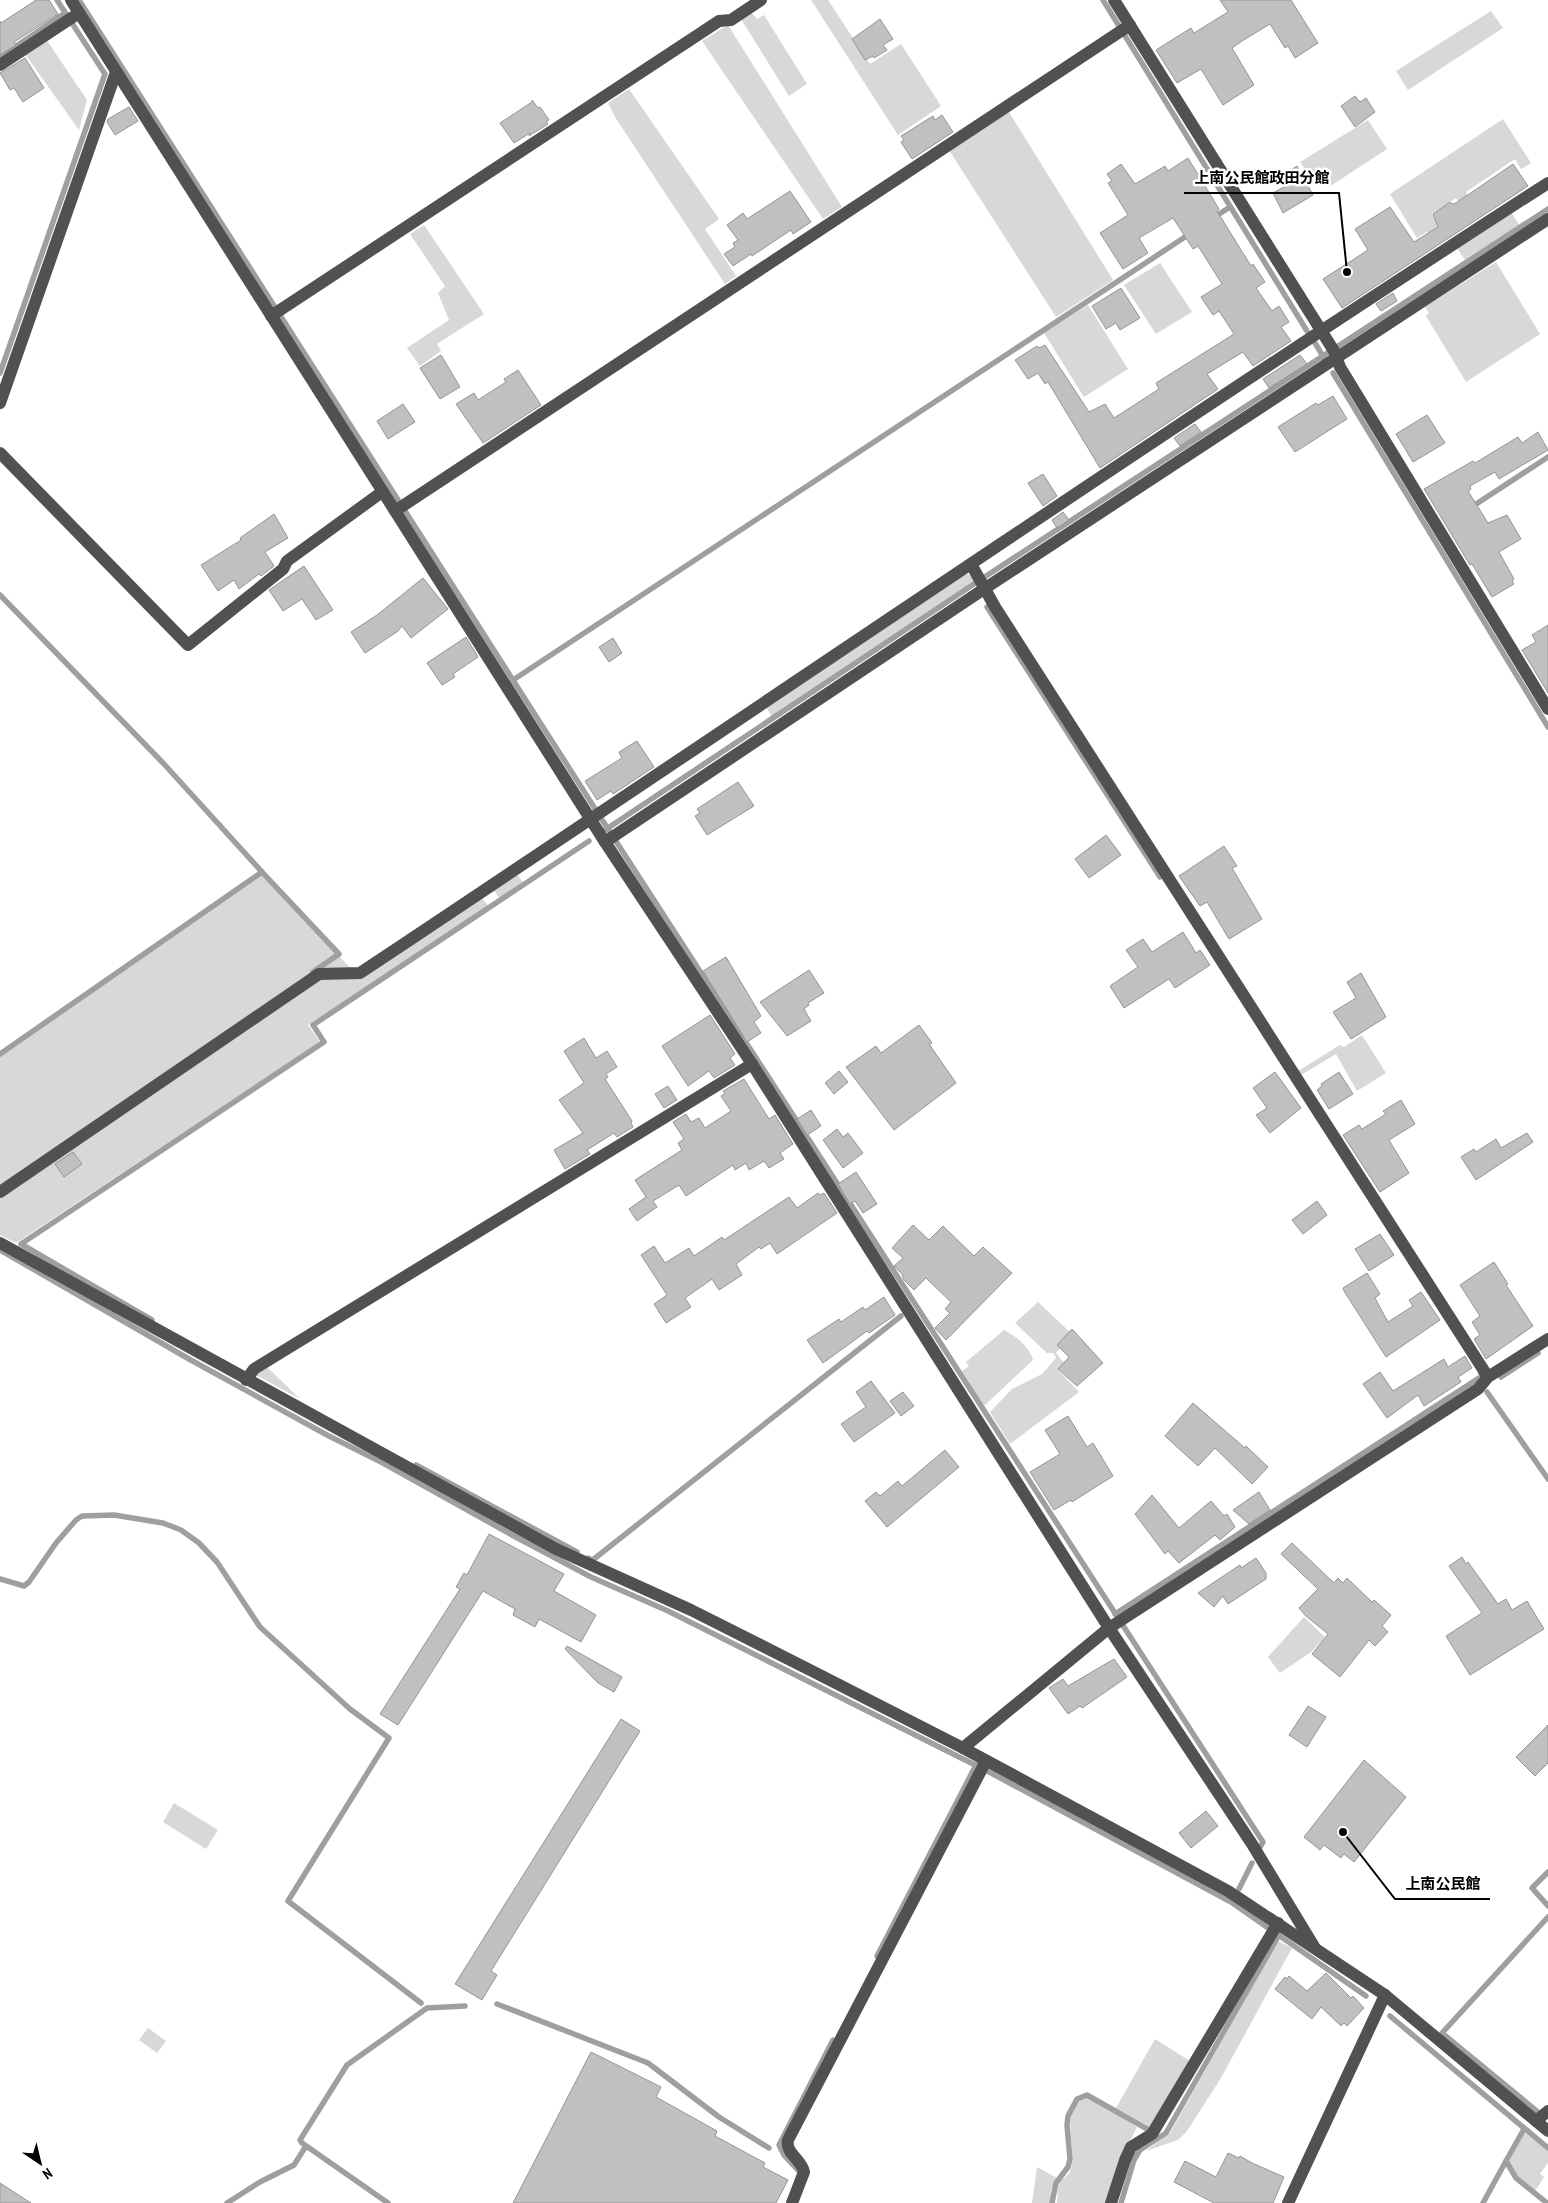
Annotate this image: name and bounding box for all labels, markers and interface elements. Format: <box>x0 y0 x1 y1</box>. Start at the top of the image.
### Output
callout: 上南公民館政田分館 <box>1184 163 1339 193</box>
text: 上南公民館政田分館 <box>1194 168 1330 187</box>
callout: 上南公民館 <box>1395 1869 1490 1899</box>
text: 上南公民館 <box>1405 1874 1481 1893</box>
north arrow <box>15 2138 65 2188</box>
text: N <box>39 2164 56 2183</box>

